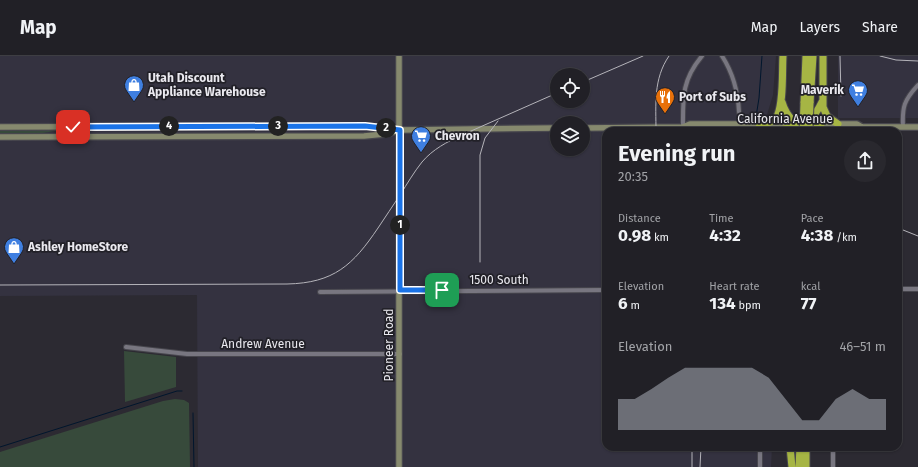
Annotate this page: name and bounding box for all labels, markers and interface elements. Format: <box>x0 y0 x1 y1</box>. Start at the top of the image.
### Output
text: Map <box>20 16 57 39</box>
text: Map <box>751 19 777 36</box>
text: Layers <box>799 19 840 36</box>
text: Share <box>862 19 898 36</box>
map controls <box>550 68 590 156</box>
button: locate <box>550 68 590 108</box>
place label: Utah Discount Appliance Warehouse <box>147 71 266 99</box>
shop icon: Utah Discount Appliance Warehouse <box>123 74 145 102</box>
supermarket icon: Maverik <box>847 79 869 107</box>
place label: Maverik <box>801 83 844 97</box>
restaurant icon: Port of Subs <box>654 86 676 114</box>
place label: Port of Subs <box>679 90 746 104</box>
pin <box>56 110 90 144</box>
street label: California Avenue <box>737 112 833 126</box>
icon: check <box>62 116 84 138</box>
pin: 4 <box>159 116 179 136</box>
pin: 3 <box>268 116 288 136</box>
button: layers <box>550 116 590 156</box>
pin: 2 <box>376 118 396 138</box>
text: 4 <box>166 119 172 132</box>
text: 3 <box>275 119 281 132</box>
text: 2 <box>383 121 389 134</box>
supermarket icon: Chevron <box>410 125 432 153</box>
place label: Chevron <box>435 129 480 143</box>
text: Evening run <box>618 140 735 167</box>
button: share <box>844 140 886 182</box>
text: 20:35 <box>618 169 648 184</box>
text: Distance <box>618 212 661 225</box>
text: Time <box>709 212 734 225</box>
text: Pace <box>801 212 823 225</box>
pin: 1 <box>390 215 410 235</box>
text: 1 <box>397 218 403 231</box>
text: 0.98 <box>618 225 651 246</box>
text: 4:32 <box>709 225 741 246</box>
text: 4:38 <box>801 225 833 246</box>
text: km <box>651 231 669 244</box>
text: /km <box>833 231 857 244</box>
shop icon: Ashley HomeStore <box>3 236 25 264</box>
place label: Ashley HomeStore <box>27 240 128 254</box>
pin <box>425 273 459 307</box>
street label: 1500 South <box>469 273 529 287</box>
icon: arrive <box>431 279 453 301</box>
text: Elevation <box>618 280 664 293</box>
text: Heart rate <box>709 280 759 293</box>
text: kcal <box>801 280 820 293</box>
text: 6 <box>618 293 628 314</box>
text: 134 <box>709 293 736 314</box>
text: 77 <box>801 293 817 314</box>
text: m <box>628 299 640 312</box>
text: bpm <box>736 299 761 312</box>
street label: Pioneer Road <box>382 309 396 381</box>
street label: Andrew Avenue <box>221 337 305 351</box>
text: Elevation <box>618 339 672 354</box>
text: 46–51 m <box>839 339 886 354</box>

